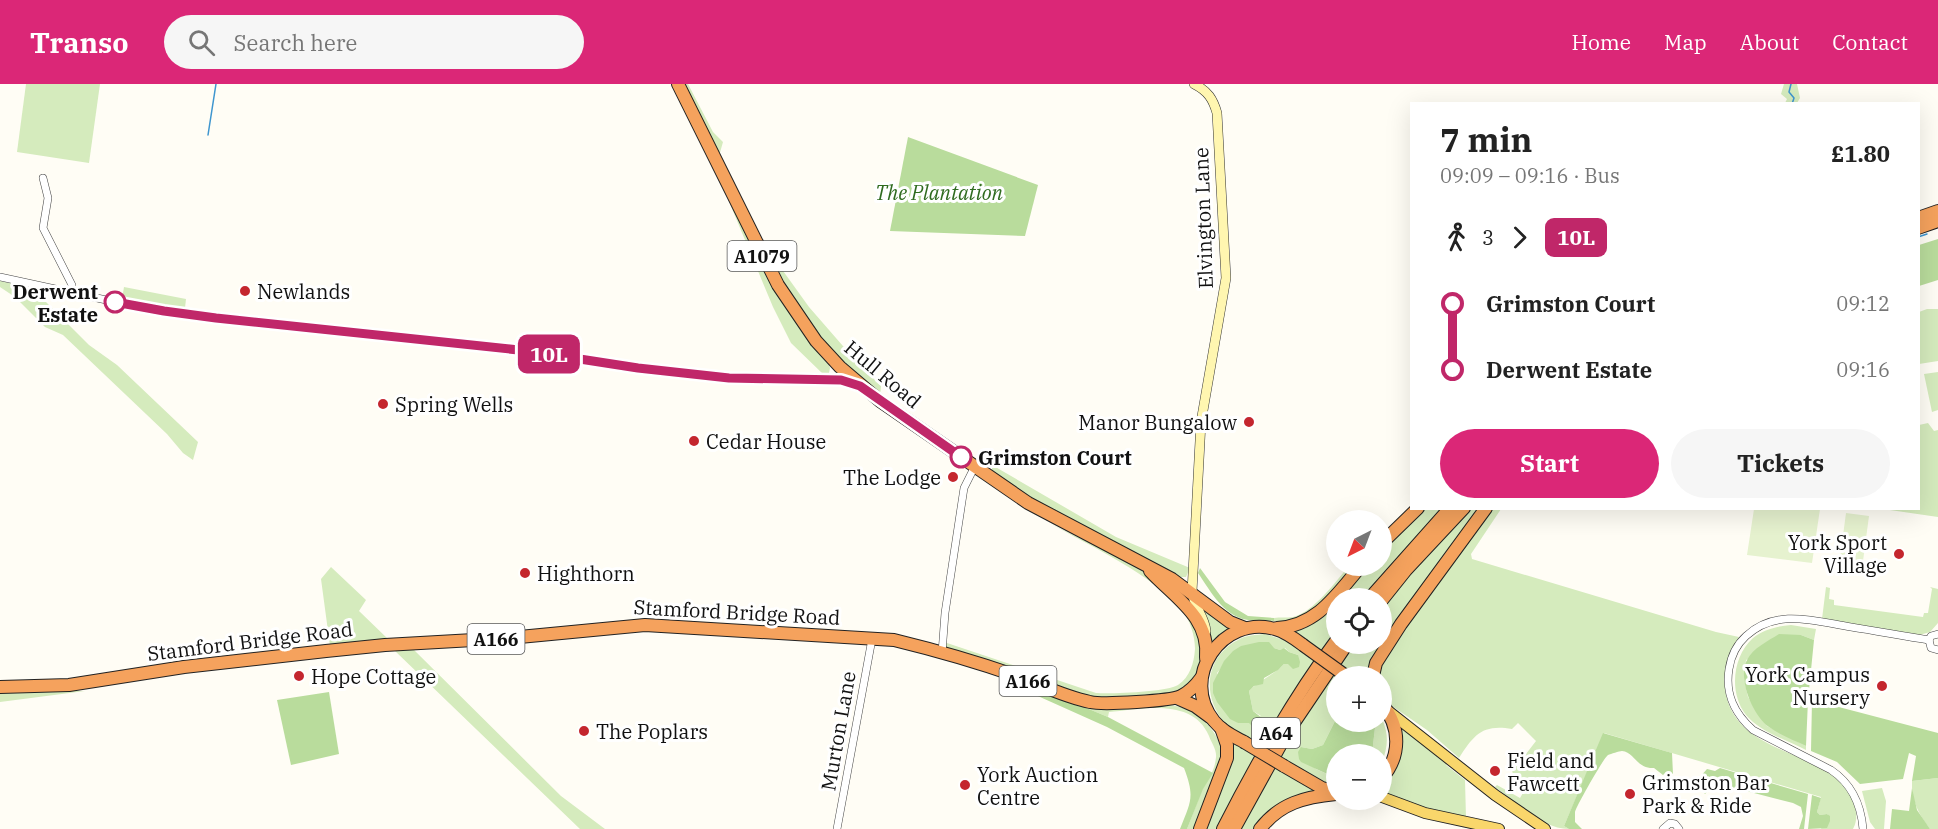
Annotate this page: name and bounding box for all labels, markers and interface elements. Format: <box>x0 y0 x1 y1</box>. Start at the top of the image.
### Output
search box <box>164 15 584 69</box>
text: Transo <box>30 24 128 61</box>
icon: search <box>185 26 218 59</box>
text: Search here <box>233 28 357 57</box>
text: Home <box>1571 28 1631 56</box>
text: Map <box>1664 28 1707 56</box>
text: About <box>1740 28 1799 56</box>
text: Contact <box>1832 28 1908 56</box>
text: 7 min <box>1440 118 1532 161</box>
text: £1.80 <box>1831 139 1890 168</box>
street label: Elvington Lane <box>1187 147 1219 289</box>
text: 09:09 – 09:16 · Bus <box>1440 162 1620 189</box>
park label: The Plantation <box>875 179 1004 206</box>
icon: walk <box>1440 221 1473 254</box>
icon: forward <box>1503 221 1536 254</box>
text: 10L <box>1557 223 1595 251</box>
text: 3 <box>1482 224 1494 251</box>
road number: A1079 <box>728 241 796 271</box>
place label: Derwent Estate <box>12 278 99 328</box>
place label: Newlands <box>257 278 350 305</box>
marker: Newlands <box>238 284 252 298</box>
text: Grimston Court <box>1486 289 1655 318</box>
text: 09:12 <box>1836 290 1890 317</box>
marker: Derwent Estate <box>104 291 126 313</box>
line badge: 10L <box>514 334 584 374</box>
street label: Hull Road <box>839 334 927 414</box>
text: 10L <box>530 340 568 368</box>
text: Derwent Estate <box>1486 355 1652 384</box>
text: 09:16 <box>1836 356 1890 383</box>
place label: Spring Wells <box>395 391 513 418</box>
marker: Spring Wells <box>376 397 390 411</box>
place label: Manor Bungalow <box>1078 409 1237 436</box>
marker: Manor Bungalow <box>1242 415 1256 429</box>
place label: Cedar House <box>706 428 826 455</box>
button: Start <box>1440 429 1659 498</box>
button: Tickets <box>1671 429 1890 498</box>
marker: Cedar House <box>687 434 701 448</box>
place label: Grimston Court <box>978 444 1132 471</box>
marker: Grimston Court <box>950 446 972 468</box>
place label: The Lodge <box>843 464 941 491</box>
marker: The Lodge <box>946 470 960 484</box>
north arrow <box>1326 510 1392 576</box>
map controls <box>1326 510 1392 810</box>
place label: York Sport Village <box>1788 529 1887 579</box>
marker: York Sport Village <box>1892 547 1906 561</box>
place label: Highthorn <box>537 560 635 587</box>
marker: Highthorn <box>518 566 532 580</box>
button: locate <box>1326 588 1392 654</box>
street label: Stamford Bridge Road <box>633 593 841 631</box>
street label: Stamford Bridge Road <box>146 615 354 667</box>
road number: A166 <box>468 624 524 654</box>
place label: York Campus Nursery <box>1745 661 1870 711</box>
place label: Hope Cottage <box>311 663 436 690</box>
road number: A166 <box>1000 666 1056 696</box>
button: + <box>1326 666 1392 732</box>
marker: Hope Cottage <box>292 669 306 683</box>
street label: Murton Lane <box>814 669 862 793</box>
marker: York Campus Nursery <box>1875 679 1889 693</box>
place label: The Poplars <box>596 718 708 745</box>
road number: A64 <box>1252 718 1300 748</box>
marker: The Poplars <box>577 724 591 738</box>
button: − <box>1326 744 1392 810</box>
place label: Field and Fawcett <box>1507 747 1595 797</box>
place label: York Auction Centre <box>977 761 1098 811</box>
marker: Field and Fawcett <box>1488 764 1502 778</box>
place label: Grimston Bar Park & Ride <box>1642 769 1769 819</box>
marker: York Auction Centre <box>958 778 972 792</box>
marker: Grimston Bar Park & Ride <box>1623 787 1637 801</box>

